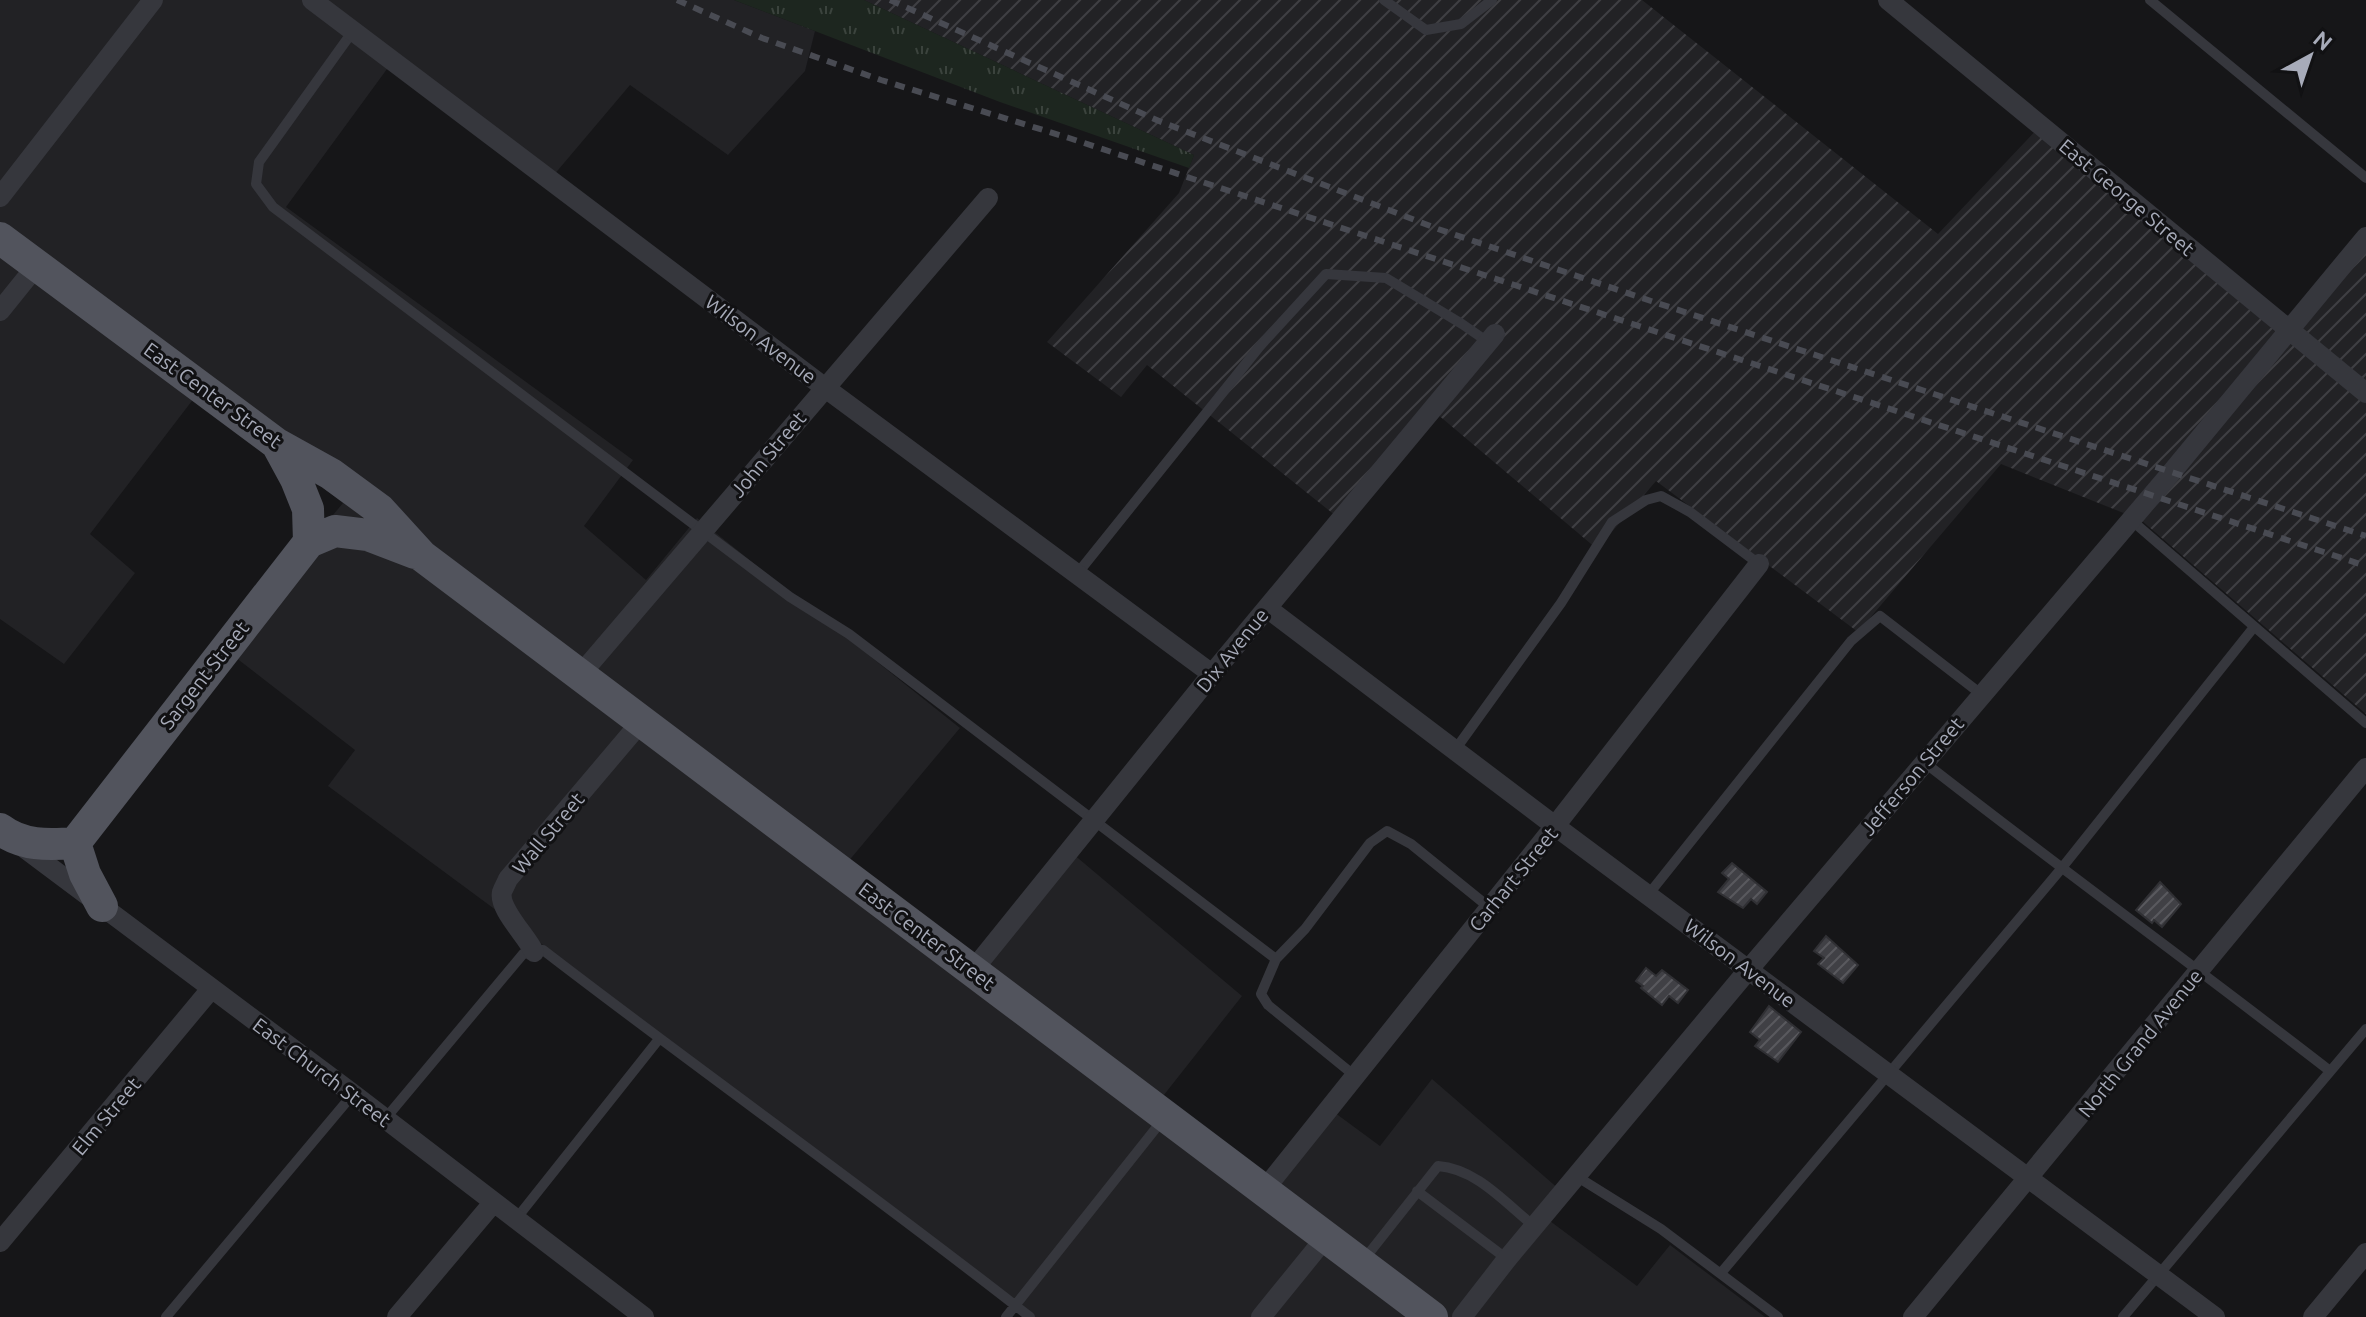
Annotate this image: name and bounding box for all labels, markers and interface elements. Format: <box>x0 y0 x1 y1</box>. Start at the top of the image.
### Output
north arrow <box>2270 16 2350 96</box>
text: N <box>2309 25 2338 55</box>
street label: East George Street <box>2055 134 2199 260</box>
street label: Wilson Avenue <box>701 290 821 388</box>
street label: East Center Street <box>140 337 286 453</box>
street label: John Street <box>726 406 811 502</box>
street label: Dix Avenue <box>1191 603 1273 697</box>
street label: Sargent Street <box>155 616 253 734</box>
street label: Jefferson Street <box>1856 712 1968 840</box>
street label: Wall Street <box>507 787 589 878</box>
street label: Carhart Street <box>1464 822 1562 936</box>
street label: East Center Street <box>855 877 1000 995</box>
street label: Wilson Avenue <box>1680 914 1800 1012</box>
street label: North Grand Avenue <box>2073 964 2207 1122</box>
street label: East Church Street <box>249 1013 395 1131</box>
street label: Elm Street <box>67 1072 145 1159</box>

